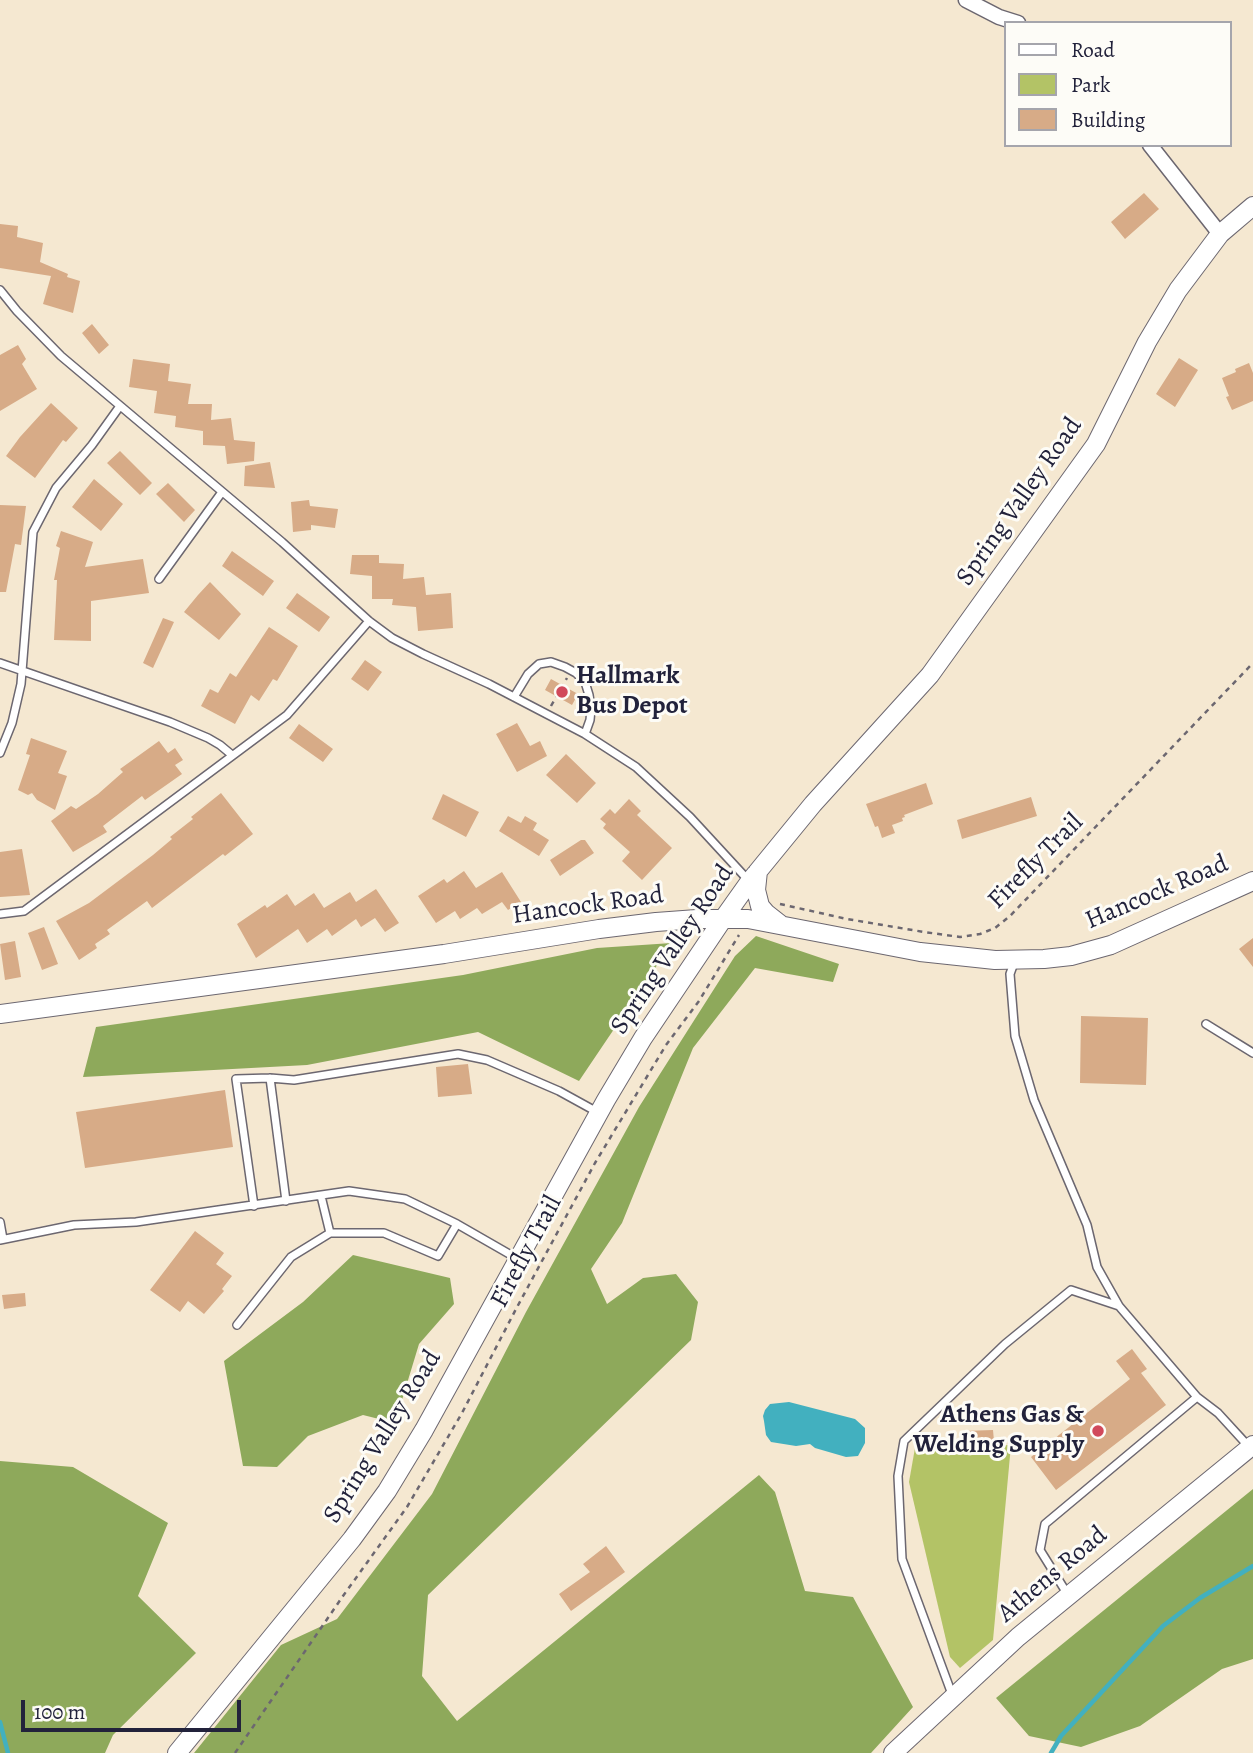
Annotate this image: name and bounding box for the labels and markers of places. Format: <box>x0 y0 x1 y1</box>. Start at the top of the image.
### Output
place label: Hallmark Bus Depot <box>576 661 688 722</box>
marker: Hallmark Bus Depot <box>554 684 570 700</box>
place label: Athens Gas & Welding Supply <box>913 1400 1084 1462</box>
marker: Athens Gas & Welding Supply <box>1090 1423 1106 1439</box>

